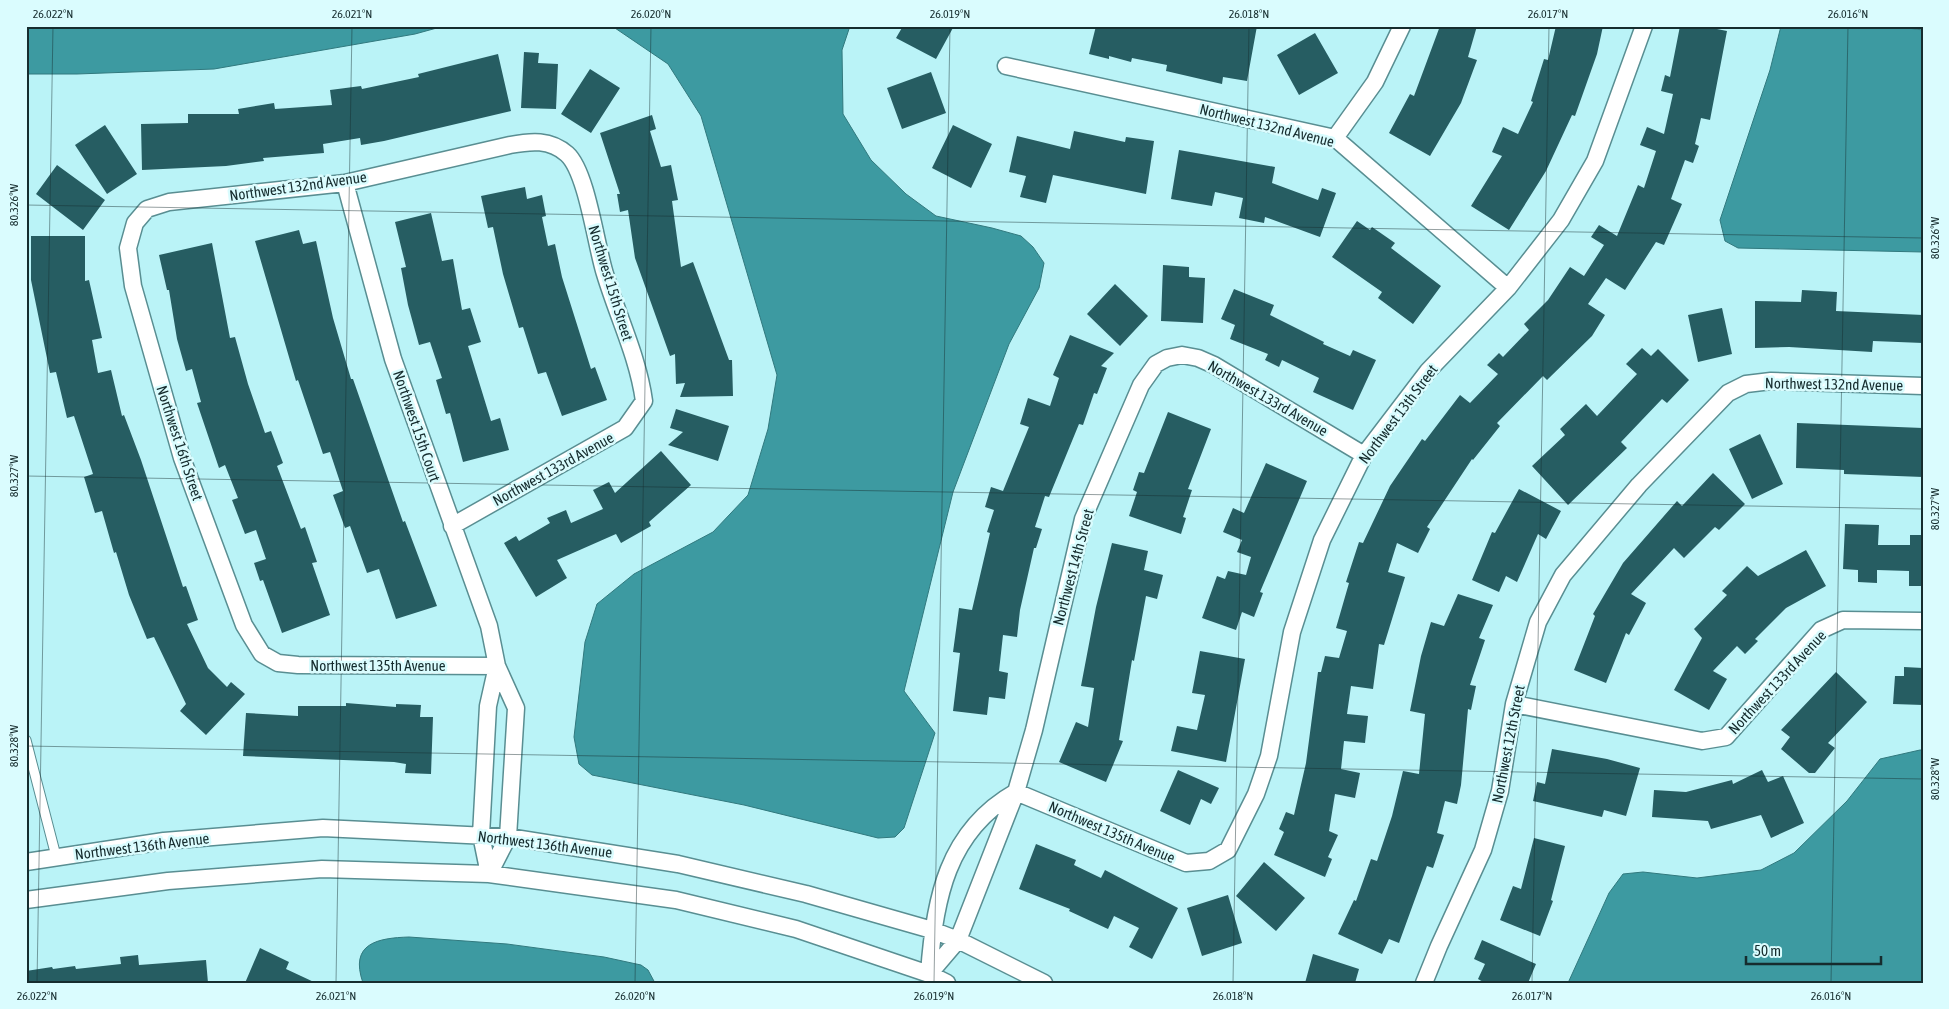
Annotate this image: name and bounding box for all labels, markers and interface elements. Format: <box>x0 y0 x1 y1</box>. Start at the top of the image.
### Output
text: 26.022°N <box>33 7 73 21</box>
text: 26.021°N <box>332 7 372 21</box>
text: 26.020°N <box>631 7 671 21</box>
text: 26.019°N <box>930 7 970 21</box>
text: 26.018°N <box>1229 7 1269 21</box>
text: 26.017°N <box>1528 7 1568 21</box>
text: 26.016°N <box>1828 7 1868 21</box>
street label: Northwest 132nd Avenue <box>1198 100 1336 150</box>
street label: Northwest 132nd Avenue <box>228 168 368 204</box>
text: 80.326°W <box>7 184 21 226</box>
text: 80.326°W <box>1928 217 1942 259</box>
street label: Northwest 15th Street <box>585 223 637 343</box>
street label: Northwest 133rd Avenue <box>1205 357 1331 439</box>
street label: Northwest 13th Street <box>1355 361 1441 467</box>
street label: Northwest 15th Court <box>390 368 444 484</box>
street label: Northwest 132nd Avenue <box>1765 374 1903 394</box>
street label: Northwest 16th Street <box>153 383 207 503</box>
street label: Northwest 133rd Avenue <box>490 429 616 509</box>
text: 80.327°W <box>7 455 21 497</box>
text: 80.327°W <box>1928 488 1942 530</box>
street label: Northwest 14th Street <box>1049 507 1097 627</box>
street label: Northwest 133rd Avenue <box>1725 627 1829 737</box>
street label: Northwest 135th Avenue <box>310 657 446 674</box>
street label: Northwest 12th Street <box>1488 684 1528 804</box>
text: 80.328°W <box>7 725 21 767</box>
text: 80.328°W <box>1928 758 1942 800</box>
street label: Northwest 135th Avenue <box>1046 798 1178 866</box>
street label: Northwest 136th Avenue <box>477 827 613 861</box>
street label: Northwest 136th Avenue <box>74 829 210 863</box>
scale bar <box>1746 934 1882 966</box>
text: 50 m <box>1754 942 1781 959</box>
text: 26.022°N <box>17 989 57 1003</box>
text: 26.021°N <box>316 989 356 1003</box>
text: 26.020°N <box>615 989 655 1003</box>
text: 26.019°N <box>914 989 954 1003</box>
text: 26.018°N <box>1213 989 1253 1003</box>
text: 26.017°N <box>1512 989 1552 1003</box>
text: 26.016°N <box>1811 989 1851 1003</box>

